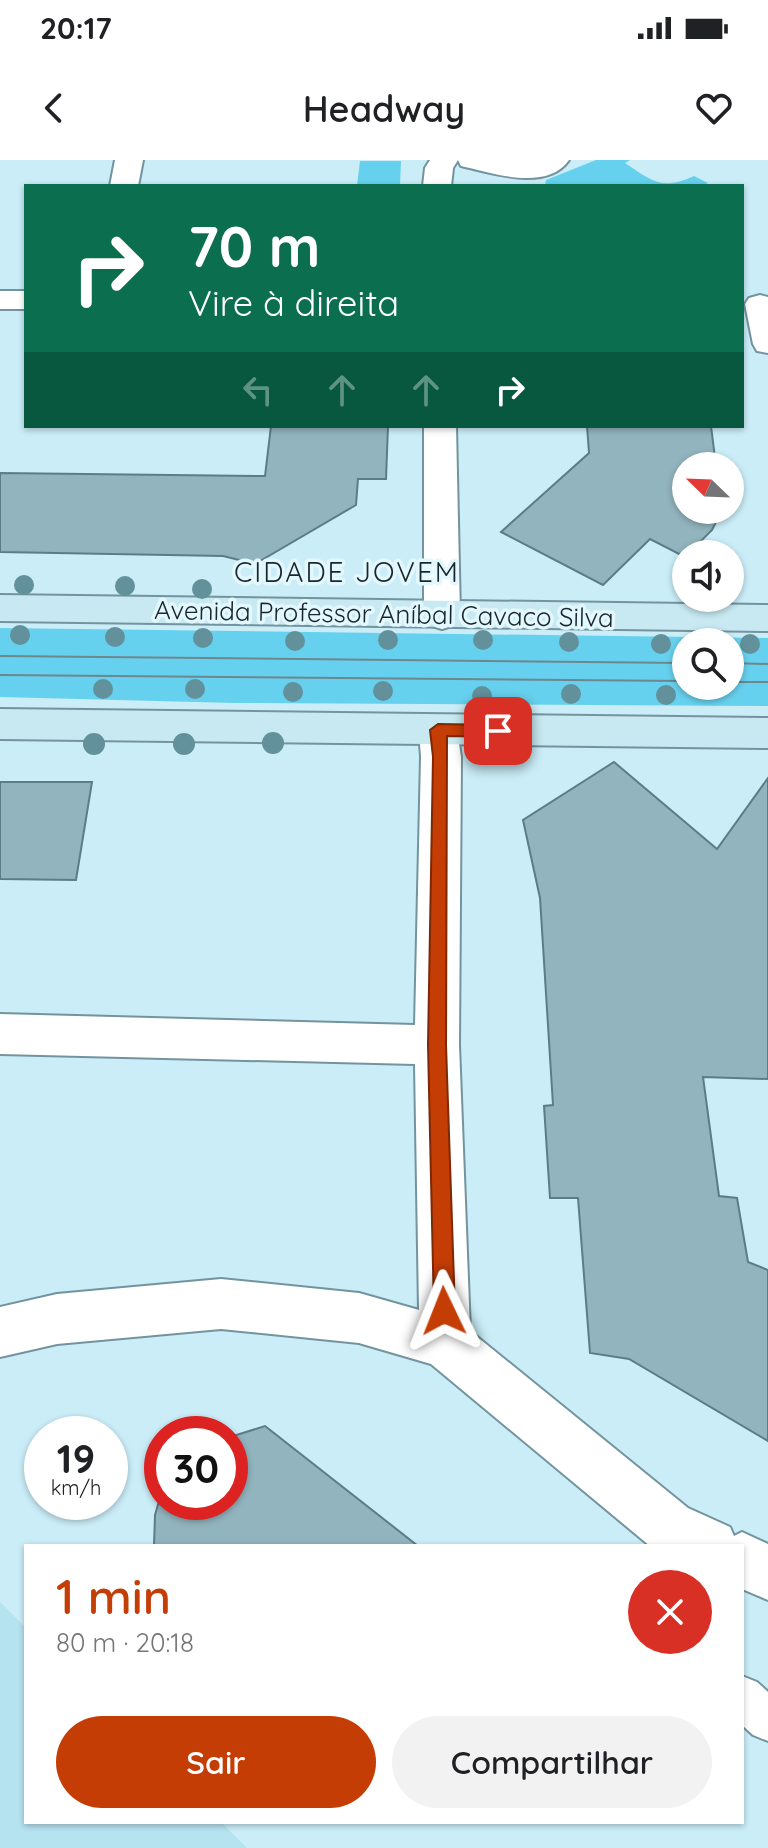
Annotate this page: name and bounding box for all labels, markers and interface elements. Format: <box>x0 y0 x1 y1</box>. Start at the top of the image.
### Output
text: 20:17 <box>40 9 112 47</box>
icon: back <box>32 86 76 130</box>
text: Headway <box>303 86 465 131</box>
icon: heart <box>692 86 736 130</box>
text: 70 m <box>188 211 320 281</box>
icon: right <box>56 216 160 320</box>
text: Vire à direita <box>188 280 399 325</box>
icon: left <box>236 368 280 412</box>
icon: ahead <box>320 368 364 412</box>
icon: ahead <box>404 368 448 412</box>
icon: right <box>488 368 532 412</box>
north arrow <box>672 452 744 524</box>
map controls <box>672 452 744 700</box>
button: sound <box>672 540 744 612</box>
district label: CIDADE JOVEM <box>234 554 460 589</box>
street label: Avenida Professor Aníbal Cavaco Silva <box>154 593 614 634</box>
button: search <box>672 628 744 700</box>
pin <box>464 697 532 765</box>
icon: arrive <box>476 709 520 753</box>
position arrow <box>402 1269 486 1353</box>
speed limit sign: 30 <box>144 1416 248 1520</box>
text: 19 <box>57 1433 95 1483</box>
text: km/h <box>51 1475 101 1500</box>
text: 1 min <box>56 1566 171 1626</box>
button: close <box>628 1570 712 1654</box>
text: 80 m · 20:18 <box>56 1626 194 1659</box>
button: Sair <box>56 1716 376 1808</box>
button: Compartilhar <box>392 1716 712 1808</box>

